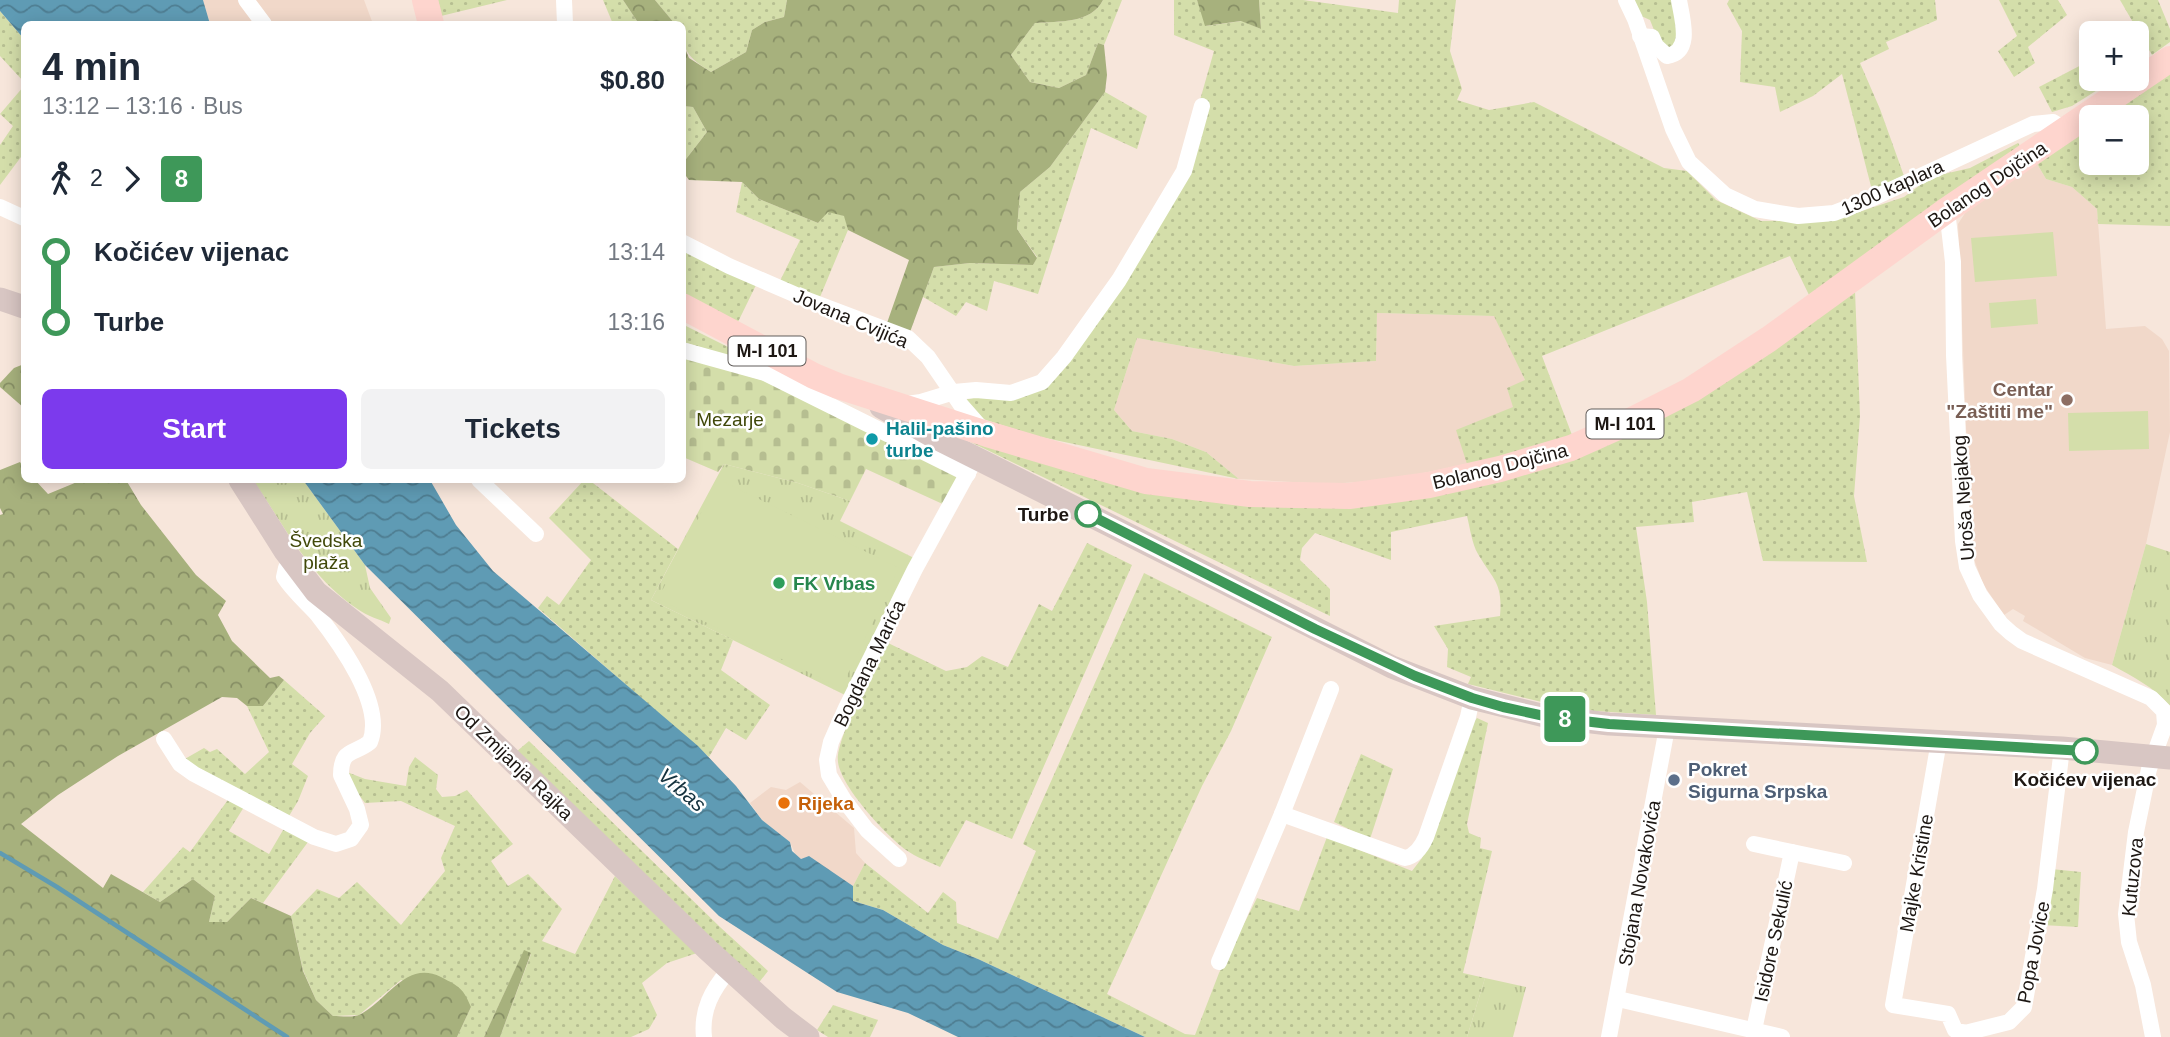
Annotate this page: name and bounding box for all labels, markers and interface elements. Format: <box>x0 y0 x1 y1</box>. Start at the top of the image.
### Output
map controls <box>2079 21 2149 175</box>
button: + <box>2079 21 2149 91</box>
text: 4 min <box>42 46 141 88</box>
text: $0.80 <box>600 65 665 95</box>
text: 13:12 – 13:16 · Bus <box>42 93 243 119</box>
button: − <box>2079 105 2149 175</box>
street label: Bolanog Dojčina <box>1924 137 2051 232</box>
street label: 1300 kaplara <box>1838 155 1947 219</box>
icon: walk <box>42 160 80 198</box>
icon: forward <box>113 160 151 198</box>
text: 2 <box>90 165 103 191</box>
text: 8 <box>175 165 188 192</box>
text: Kočićev vijenac <box>94 237 289 267</box>
text: 13:14 <box>607 239 665 265</box>
street label: Jovana Cvijića <box>790 285 912 352</box>
text: Turbe <box>94 307 164 337</box>
text: 13:16 <box>607 309 665 335</box>
road number: M-I 101 <box>728 337 806 366</box>
place label: Centar "Zaštiti me" <box>1946 379 2054 422</box>
button: Start <box>42 389 347 469</box>
button: Tickets <box>361 389 665 469</box>
marker: Centar "Zaštiti me" <box>2059 392 2075 408</box>
park label: Mezarje <box>696 409 764 430</box>
road number: M-I 101 <box>1586 410 1664 438</box>
place label: Halil-pašino turbe <box>886 418 994 461</box>
marker: Halil-pašino turbe <box>864 431 880 447</box>
street label: Uroša Nejakog <box>1949 435 1978 561</box>
street label: Bolanog Dojčina <box>1430 439 1570 493</box>
marker: Turbe <box>1075 501 1101 527</box>
place label: Turbe <box>1018 504 1069 525</box>
park label: Švedska plaža <box>290 530 363 573</box>
place label: FK Vrbas <box>793 573 875 594</box>
marker: FK Vrbas <box>771 575 787 591</box>
street label: Bogdana Marića <box>830 596 909 730</box>
line badge: 8 <box>1542 696 1588 742</box>
street label: Od Zmijanja Rajka <box>450 701 577 824</box>
text: 8 <box>1558 705 1572 732</box>
marker: Kočićev vijenac <box>2072 738 2098 764</box>
place label: Pokret Sigurna Srpska <box>1688 759 1828 802</box>
water label: Vrbas <box>654 763 711 816</box>
place label: Kočićev vijenac <box>2014 769 2157 790</box>
marker: Pokret Sigurna Srpska <box>1666 772 1682 788</box>
place label: Rijeka <box>798 793 854 814</box>
marker: Rijeka <box>776 795 792 811</box>
street label: Stojana Novakovića <box>1615 798 1664 968</box>
street label: Majke Kristine <box>1896 813 1937 934</box>
street label: Kutuzova <box>2118 836 2147 918</box>
street label: Isidore Sekulić <box>1750 878 1797 1004</box>
street label: Popa Jovice <box>2013 899 2054 1005</box>

